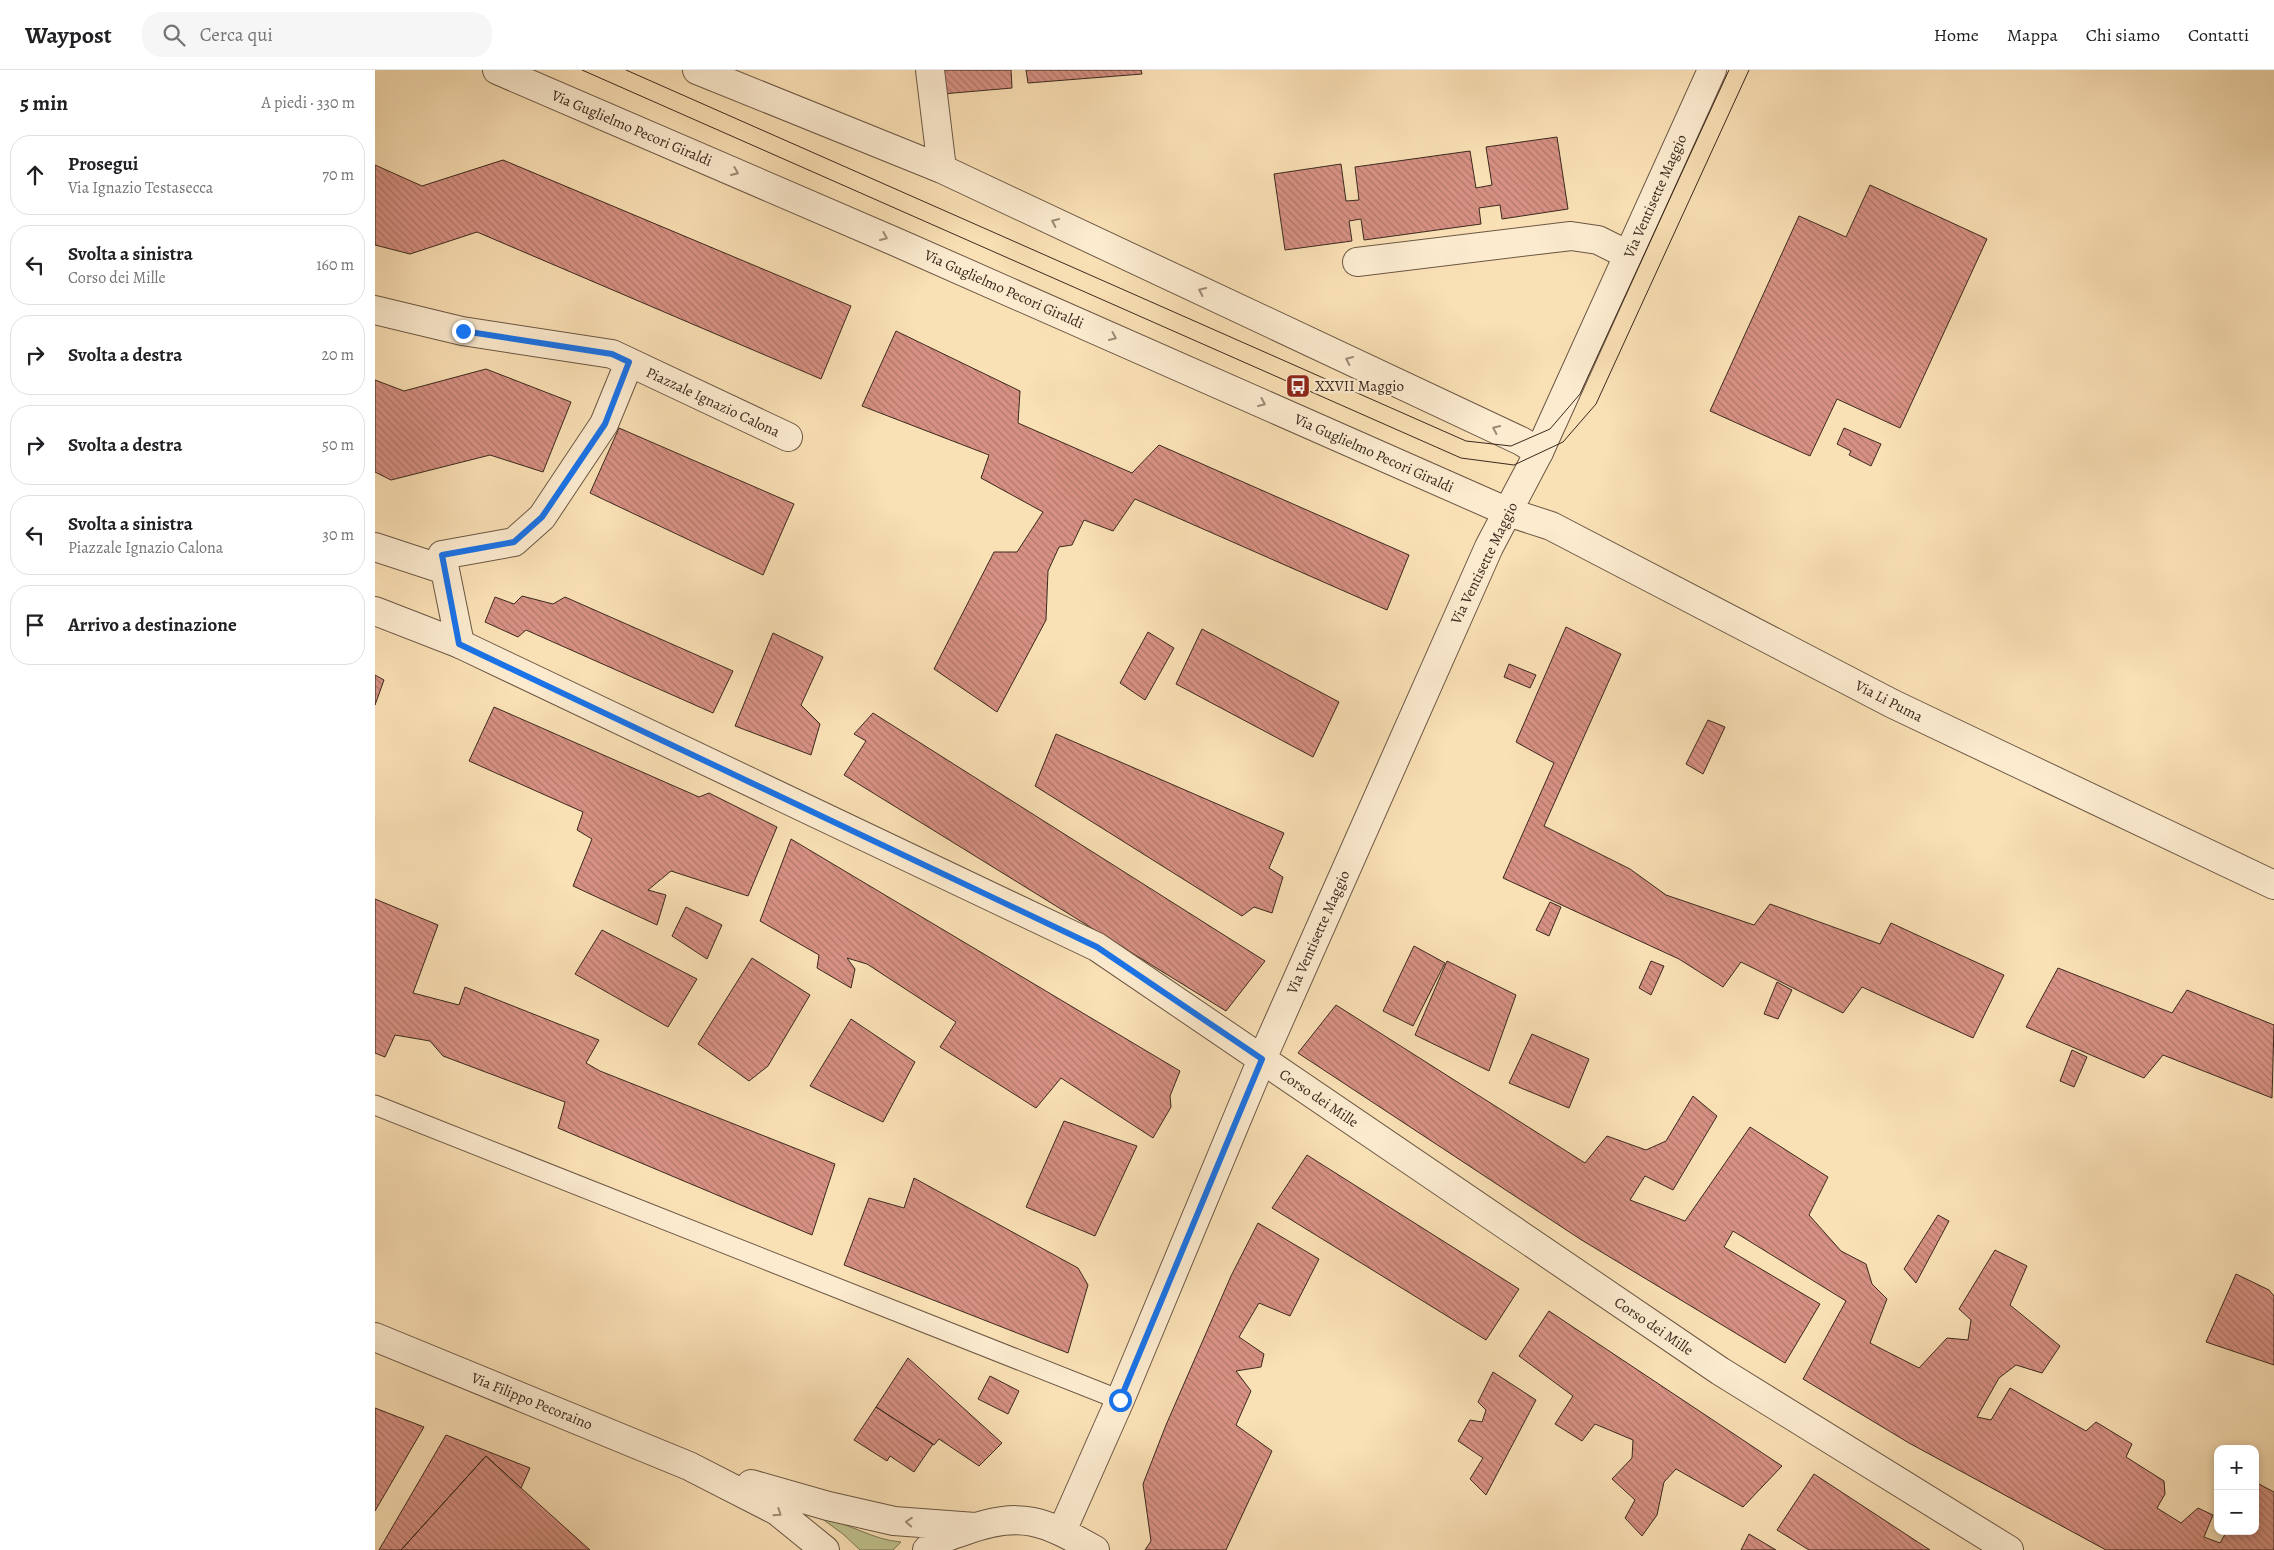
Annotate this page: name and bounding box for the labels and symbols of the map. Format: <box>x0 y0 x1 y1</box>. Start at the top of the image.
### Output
street label: Via Guglielmo Pecori Giraldi <box>548 85 715 171</box>
street label: Via Ventisette Maggio <box>1618 131 1691 262</box>
one-way arrow <box>730 166 739 177</box>
one-way arrow <box>1051 218 1060 228</box>
one-way arrow <box>879 230 888 241</box>
street label: Via Guglielmo Pecori Giraldi <box>920 244 1087 333</box>
one-way arrow <box>1198 287 1207 297</box>
route end <box>452 320 475 343</box>
one-way arrow <box>1108 331 1117 342</box>
one-way arrow <box>1345 356 1354 367</box>
street label: Piazzale Ignazio Calona <box>643 362 783 442</box>
bus stop icon: XXVII Maggio <box>1285 373 1311 399</box>
place label: XXVII Maggio <box>1315 376 1404 396</box>
one-way arrow <box>1257 397 1266 408</box>
street label: Via Guglielmo Pecori Giraldi <box>1290 408 1457 497</box>
one-way arrow <box>1492 425 1501 436</box>
street label: Via Ventisette Maggio <box>1445 499 1522 628</box>
street label: Via Li Puma <box>1851 675 1926 727</box>
street label: Via Ventisette Maggio <box>1281 867 1354 998</box>
street label: Corso dei Mille <box>1275 1064 1363 1132</box>
street label: Corso dei Mille <box>1610 1292 1698 1360</box>
street label: Via Filippo Pecoraino <box>468 1367 596 1434</box>
route start <box>1109 1389 1132 1412</box>
one-way arrow <box>772 1507 782 1516</box>
one-way arrow <box>904 1516 912 1527</box>

